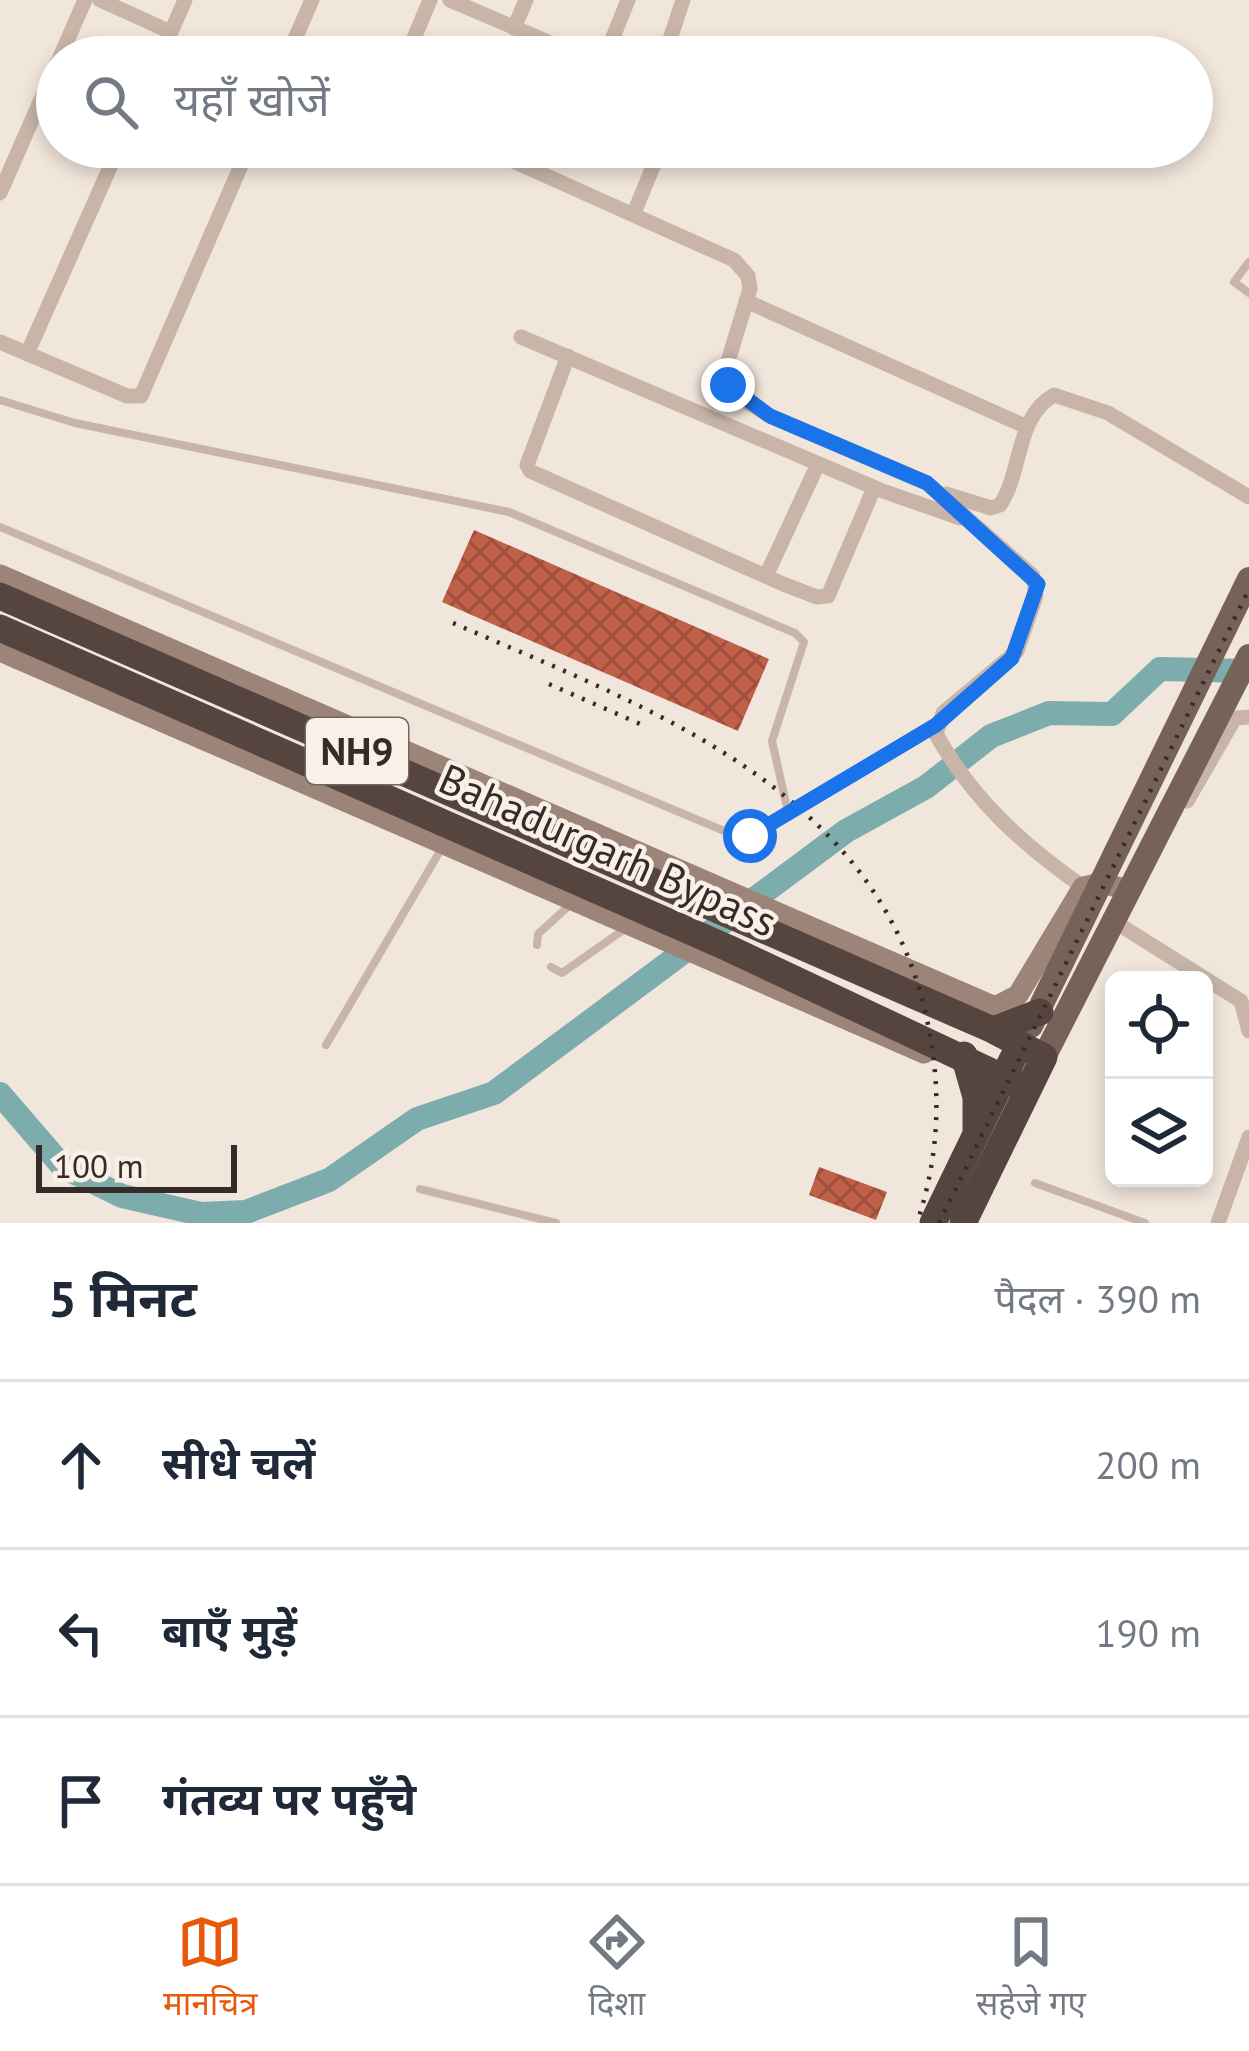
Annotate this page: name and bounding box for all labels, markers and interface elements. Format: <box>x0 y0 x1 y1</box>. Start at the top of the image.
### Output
search box <box>36 36 1213 168</box>
icon: search <box>78 69 144 135</box>
text: यहाँ खोजें <box>174 70 330 128</box>
route end <box>701 358 755 412</box>
road number: NH9 <box>306 718 408 784</box>
street label: Bahadurgarh Bypass <box>431 750 785 949</box>
route start <box>723 809 777 863</box>
map controls <box>1105 971 1213 1187</box>
button: locate <box>1105 971 1213 1079</box>
button: layers <box>1105 1079 1213 1187</box>
scale bar <box>36 1139 237 1192</box>
text: 100 m <box>54 1144 144 1187</box>
text: 5 मिनट <box>48 1265 197 1331</box>
text: पैदल · 390 m <box>995 1273 1201 1324</box>
icon: ahead <box>48 1432 114 1498</box>
text: सीधे चलें <box>162 1433 315 1491</box>
text: 200 m <box>1095 1439 1201 1490</box>
icon: left <box>48 1600 114 1666</box>
text: बाएँ मुड़ें <box>162 1601 297 1659</box>
text: 190 m <box>1095 1607 1201 1658</box>
icon: arrive <box>48 1768 114 1834</box>
text: गंतव्य पर पहुँचे <box>162 1769 416 1827</box>
tab: मानचित्र <box>163 1909 257 2028</box>
tab: दिशा <box>584 1909 650 2028</box>
tab: सहेजे गए <box>976 1909 1086 2028</box>

